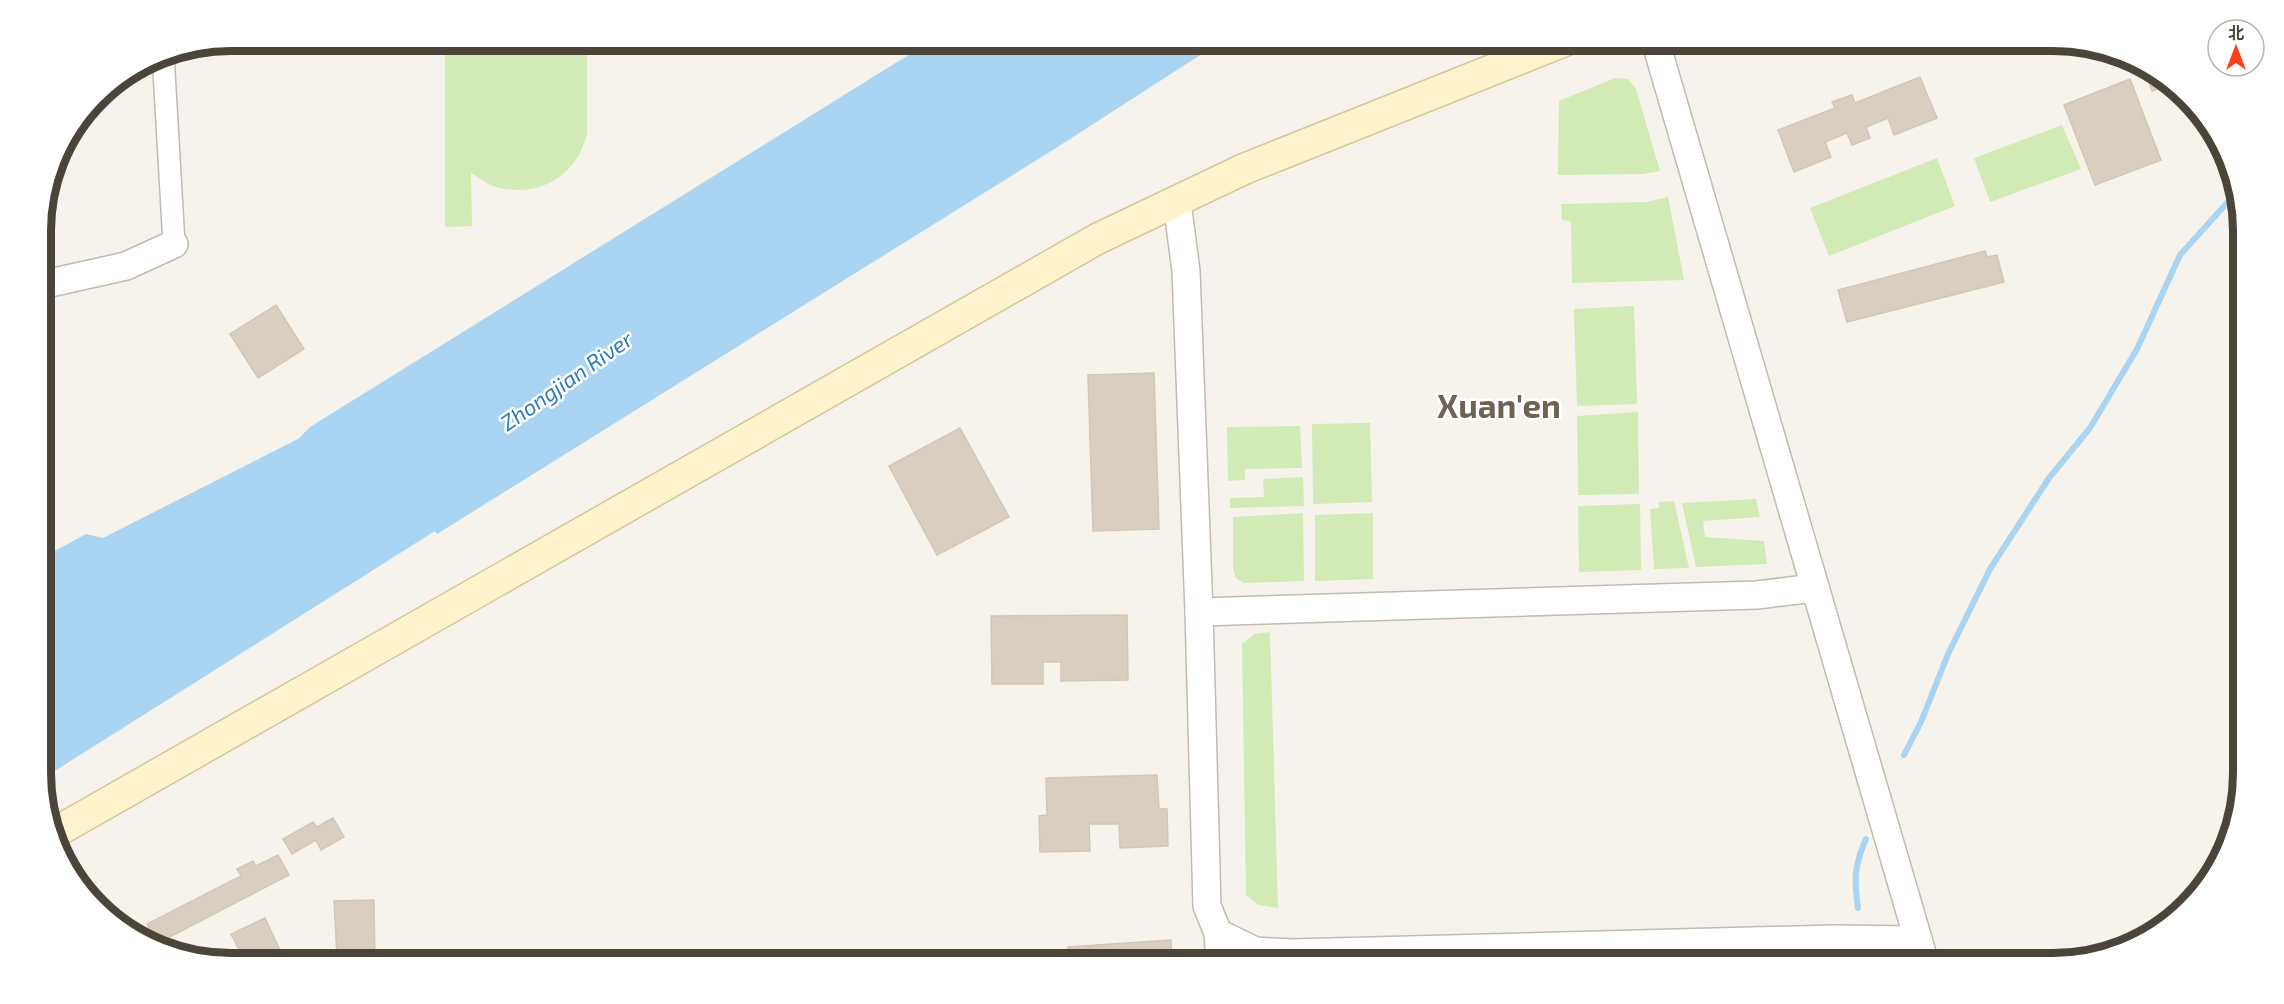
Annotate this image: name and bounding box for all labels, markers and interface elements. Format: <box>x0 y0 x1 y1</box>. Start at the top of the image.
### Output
north arrow <box>2206 18 2266 78</box>
text: 北 <box>2228 23 2244 42</box>
water label: Zhongjian River <box>495 324 639 436</box>
district label: Xuan'en <box>1437 385 1561 425</box>

